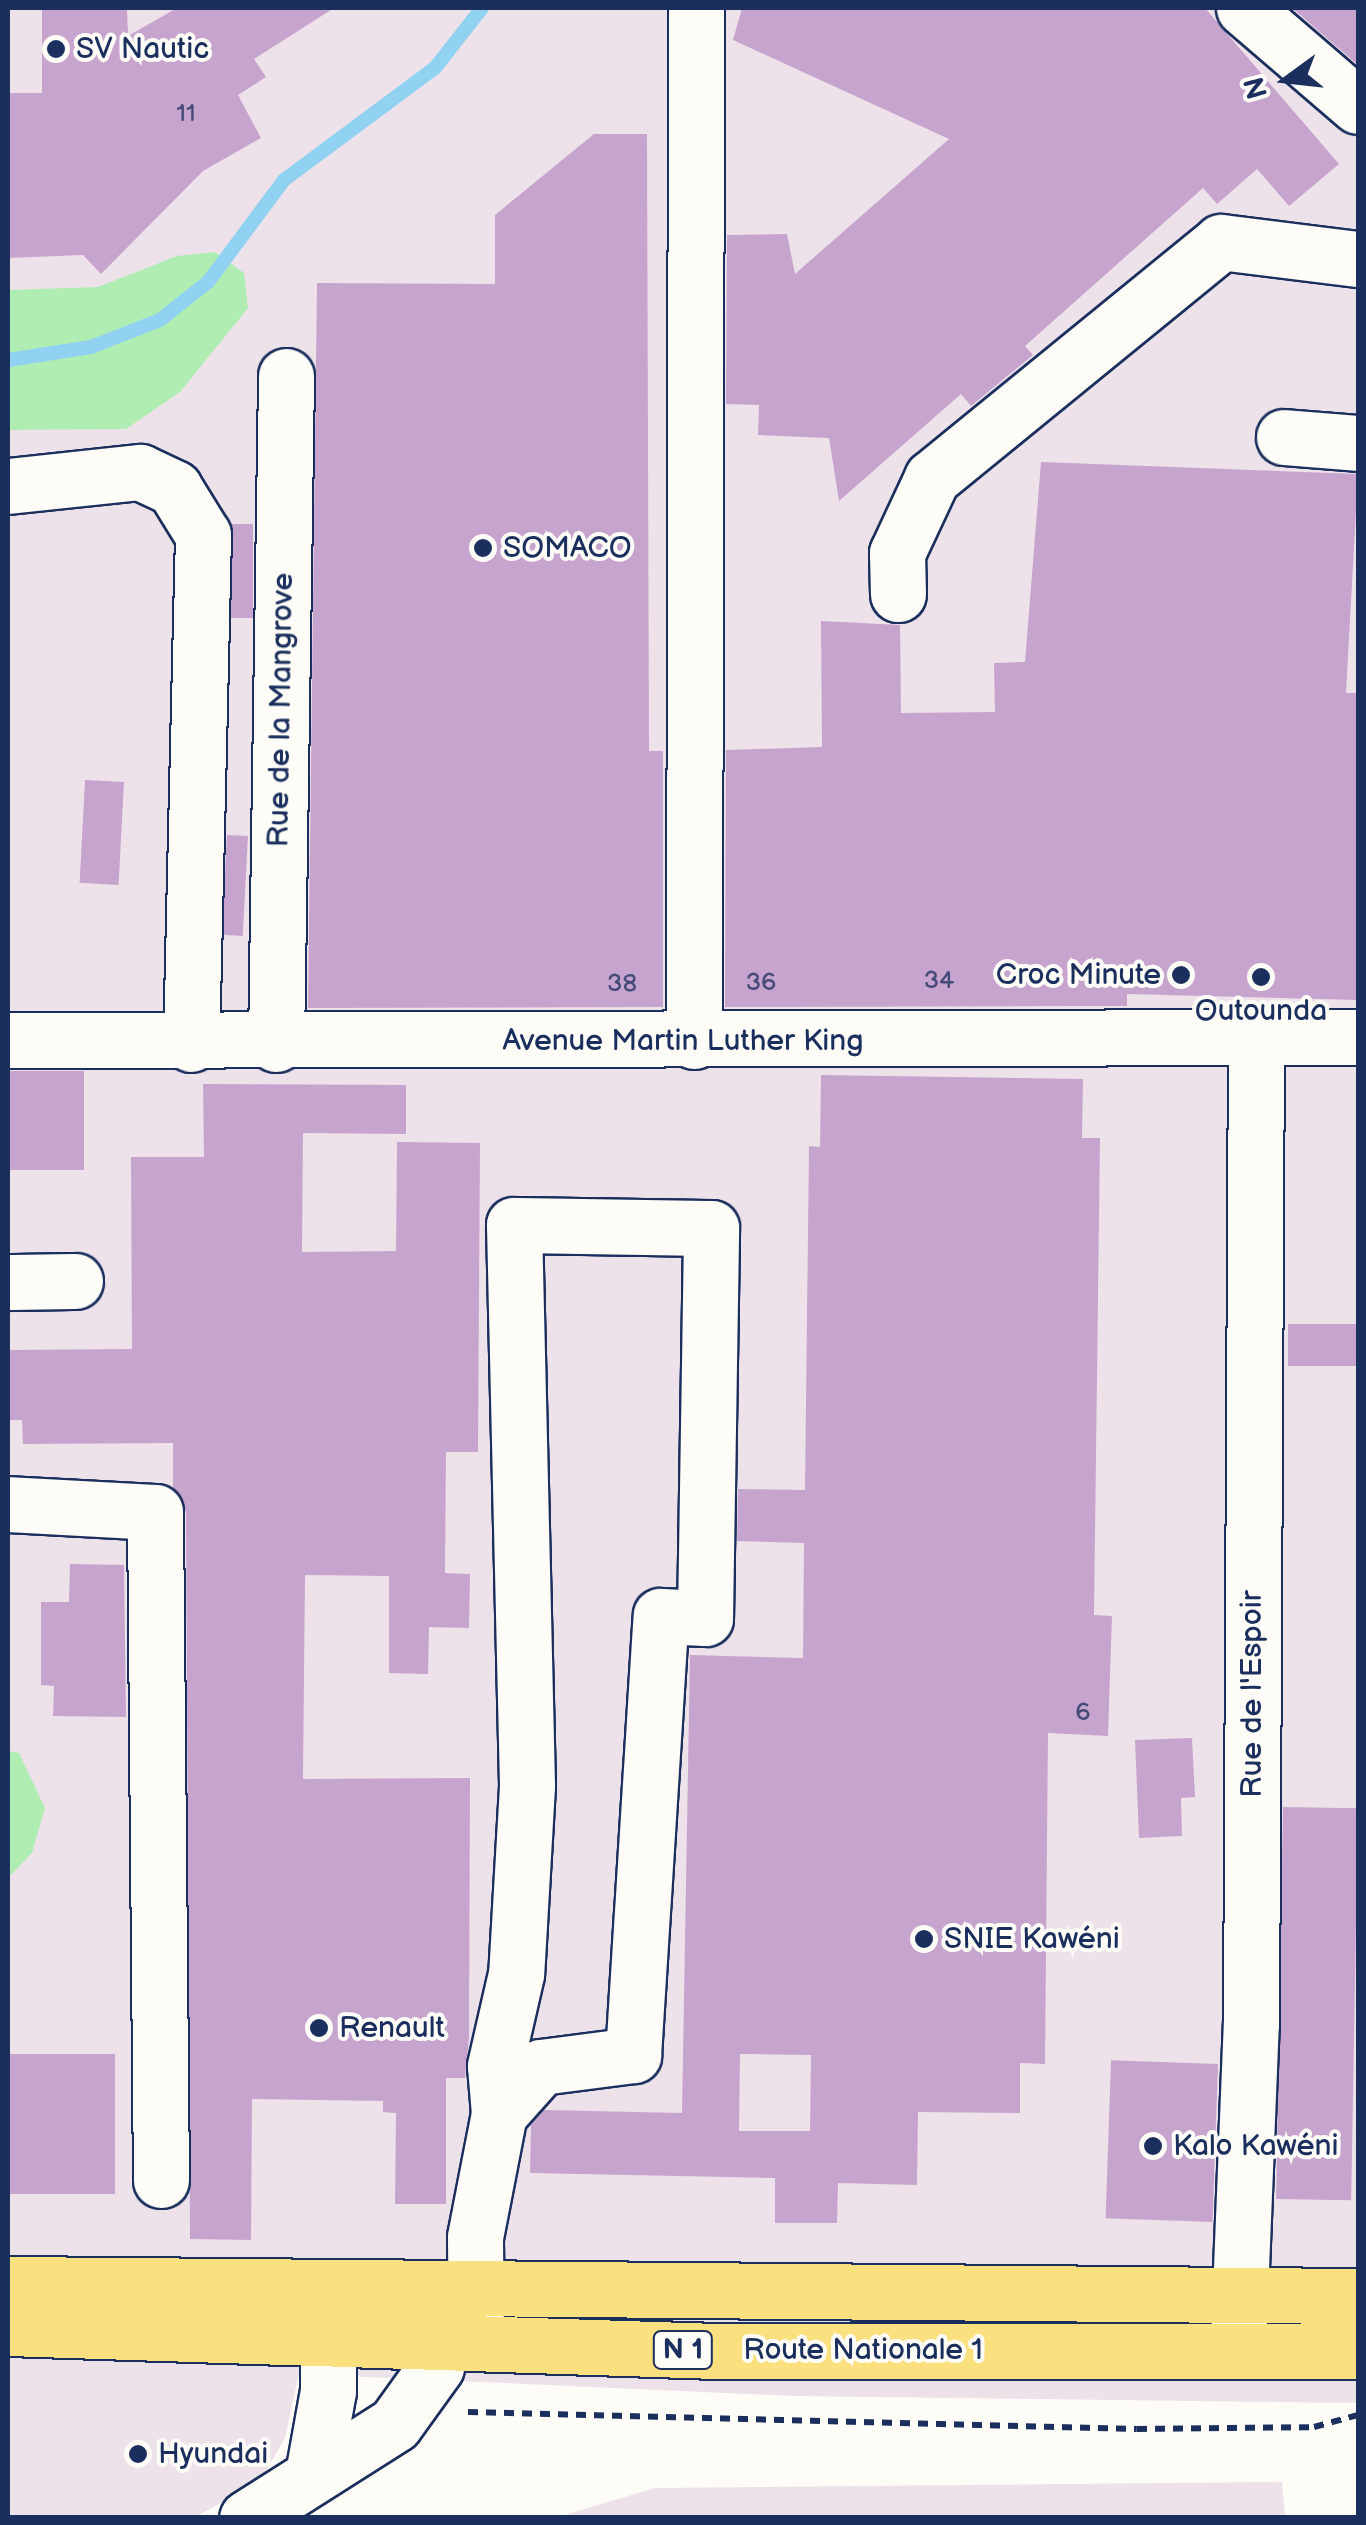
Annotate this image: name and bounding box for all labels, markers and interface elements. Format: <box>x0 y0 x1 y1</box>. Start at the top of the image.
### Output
north arrow <box>1236 30 1336 130</box>
place label: SV Nautic <box>76 31 209 67</box>
marker: SV Nautic <box>45 38 67 60</box>
text: N <box>1238 73 1275 102</box>
house number: 11 <box>176 99 196 129</box>
place label: SOMACO <box>503 530 632 566</box>
marker: SOMACO <box>472 537 494 559</box>
street label: Rue de la Mangrove <box>261 572 301 848</box>
place label: Croc Minute <box>996 957 1161 993</box>
marker: Croc Minute <box>1170 964 1192 986</box>
house number: 34 <box>924 966 954 996</box>
marker: Outounda <box>1250 966 1272 988</box>
house number: 36 <box>746 968 776 998</box>
house number: 38 <box>607 969 637 999</box>
place label: Outounda <box>1195 993 1327 1029</box>
street label: Avenue Martin Luther King <box>502 1023 864 1059</box>
street label: Rue de l'Espoir <box>1234 1590 1270 1798</box>
house number: 6 <box>1075 1698 1091 1728</box>
place label: SNIE Kawéni <box>944 1921 1120 1957</box>
marker: SNIE Kawéni <box>913 1928 935 1950</box>
place label: Renault <box>339 2010 445 2046</box>
marker: Renault <box>308 2017 330 2039</box>
place label: Kalo Kawéni <box>1173 2128 1339 2164</box>
marker: Kalo Kawéni <box>1142 2135 1164 2157</box>
road number: N 1 <box>650 2327 716 2373</box>
street label: Route Nationale 1 <box>743 2332 983 2368</box>
place label: Hyundai <box>158 2436 268 2472</box>
marker: Hyundai <box>127 2443 149 2465</box>

